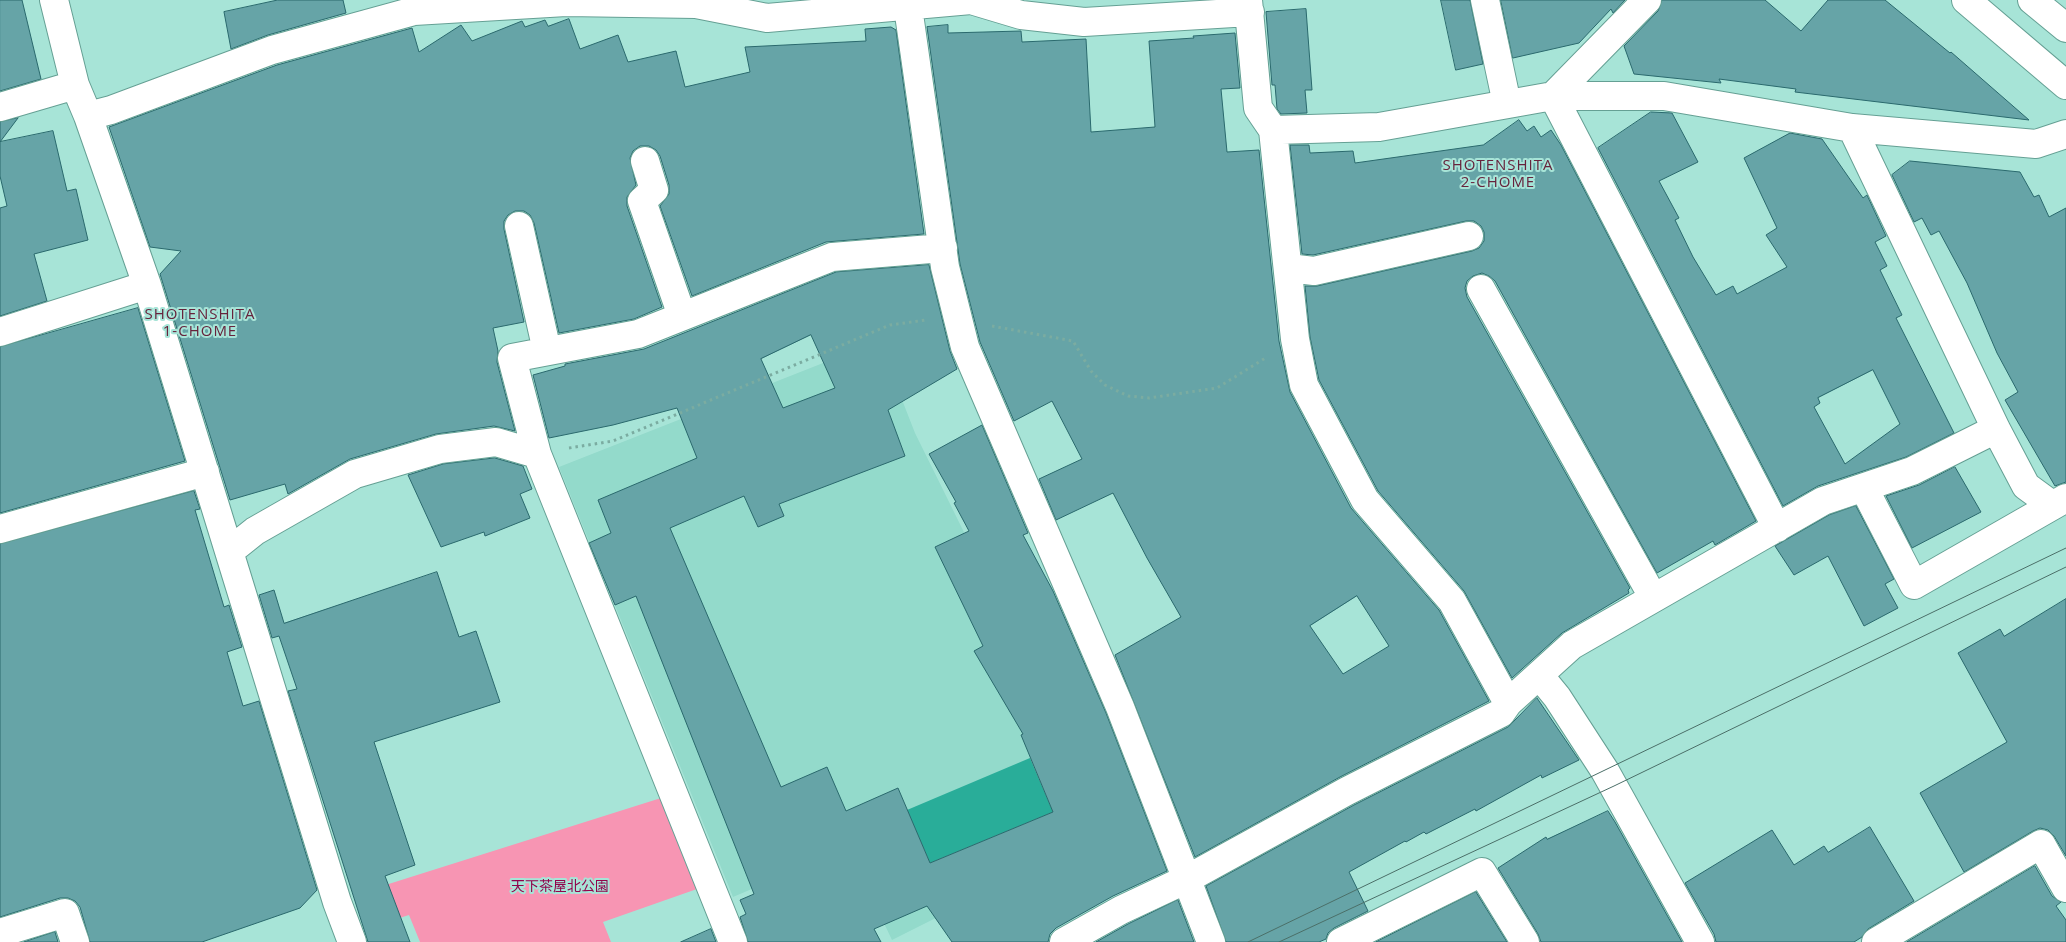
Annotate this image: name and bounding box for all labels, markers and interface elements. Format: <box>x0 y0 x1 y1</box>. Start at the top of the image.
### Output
district label: SHOTENSHITA 2-CHOME <box>1441 157 1555 192</box>
district label: SHOTENSHITA 1-CHOME <box>143 306 257 341</box>
park label: 天下茶屋北公園 <box>511 879 609 895</box>

